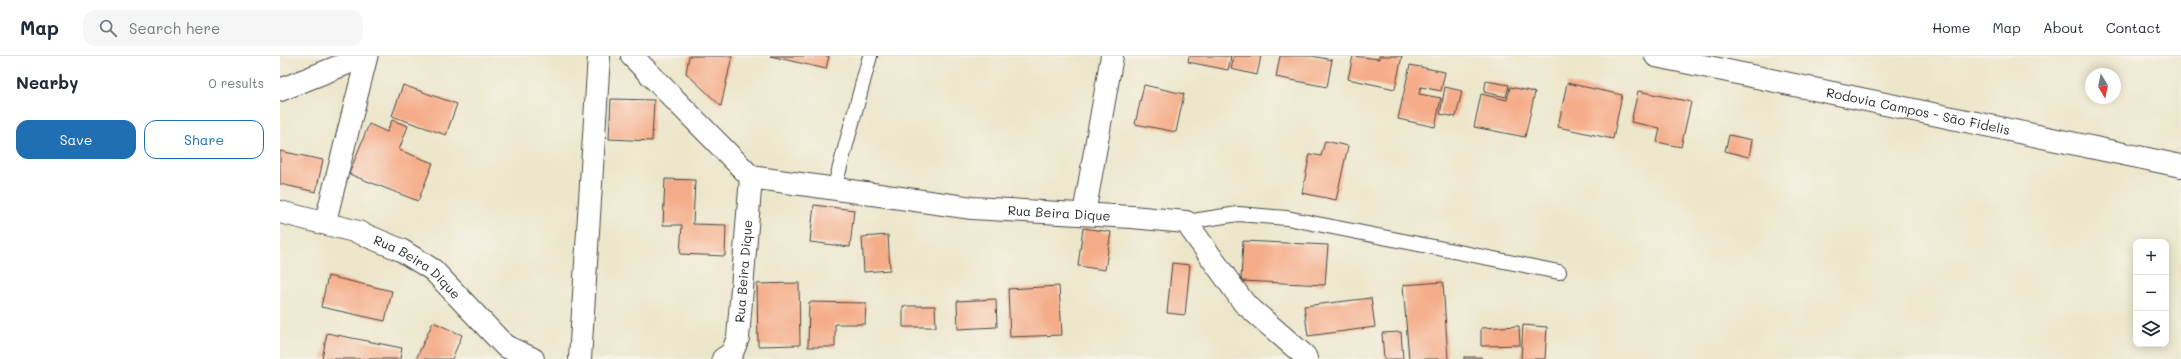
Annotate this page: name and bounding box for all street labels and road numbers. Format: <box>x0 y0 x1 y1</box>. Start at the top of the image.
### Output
street label: Rodovia Campos - São Fidelis <box>1825 83 2012 138</box>
street label: Rua Beira Dique <box>1007 201 1111 224</box>
street label: Rua Beira Dique <box>730 219 756 323</box>
street label: Rua Beira Dique <box>371 231 465 302</box>

